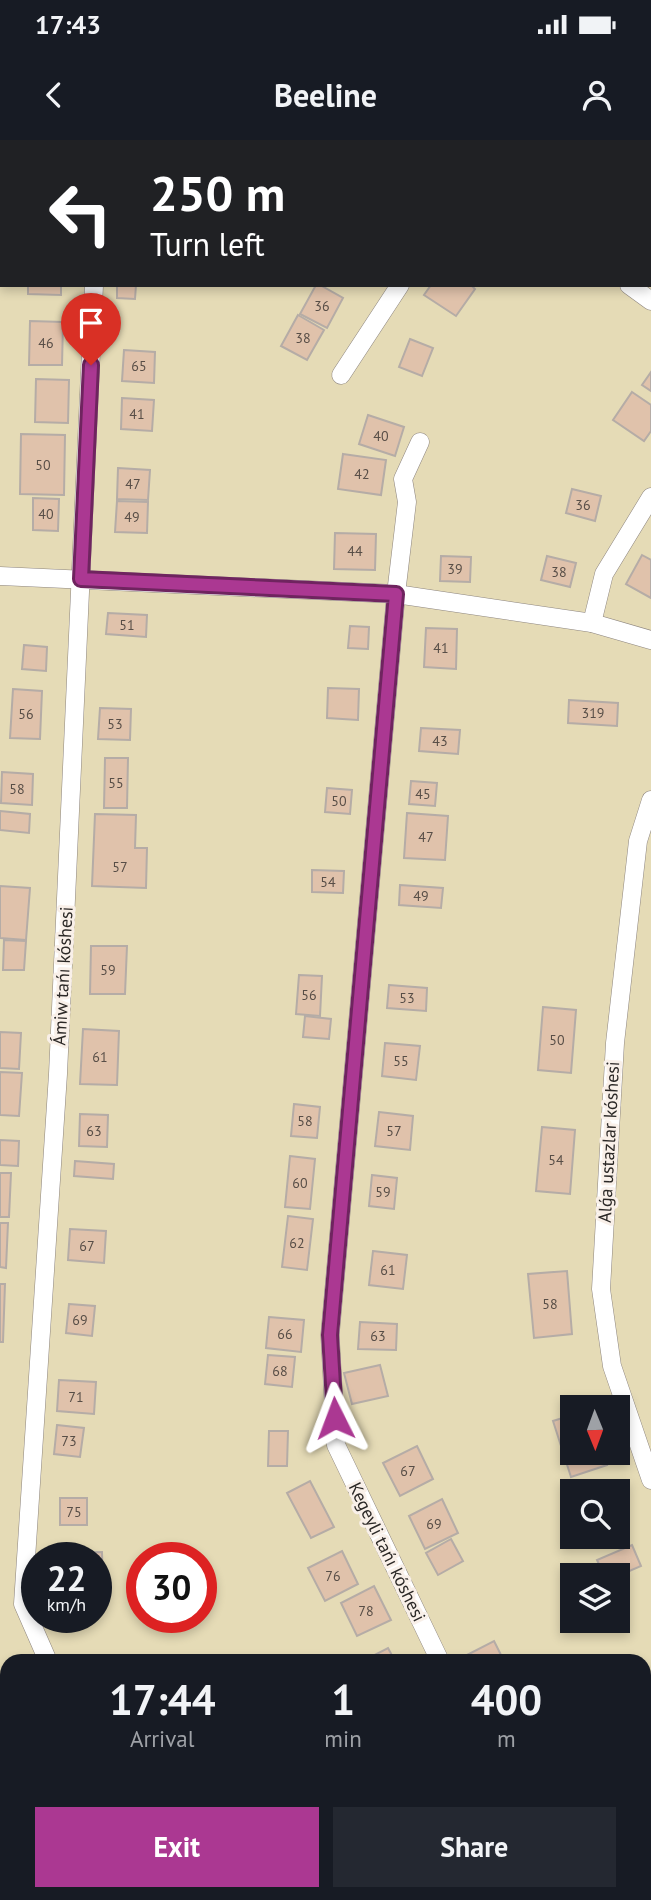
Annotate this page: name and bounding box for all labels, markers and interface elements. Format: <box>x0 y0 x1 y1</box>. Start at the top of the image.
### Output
text: 17:43 <box>35 8 101 41</box>
text: Beeline <box>274 74 377 116</box>
icon: back <box>35 76 73 114</box>
icon: person <box>578 76 616 114</box>
text: 250 m <box>150 161 285 225</box>
icon: left <box>35 168 126 259</box>
text: Turn left <box>150 223 265 265</box>
pin <box>61 293 121 365</box>
house number: 36 <box>314 297 330 315</box>
icon: arrive <box>72 304 110 342</box>
house number: 38 <box>295 329 311 347</box>
house number: 46 <box>38 334 54 352</box>
house number: 65 <box>131 357 147 375</box>
house number: 41 <box>129 405 145 423</box>
house number: 40 <box>373 427 389 445</box>
house number: 50 <box>35 456 51 474</box>
house number: 42 <box>354 465 370 483</box>
house number: 47 <box>125 475 141 493</box>
house number: 36 <box>575 496 591 514</box>
house number: 40 <box>38 505 54 523</box>
house number: 49 <box>124 508 140 526</box>
house number: 44 <box>347 542 363 560</box>
house number: 39 <box>447 560 463 578</box>
house number: 38 <box>551 563 567 581</box>
house number: 51 <box>119 616 135 634</box>
house number: 41 <box>433 639 449 657</box>
house number: 319 <box>582 704 604 722</box>
house number: 56 <box>18 705 34 723</box>
house number: 53 <box>107 715 123 733</box>
house number: 43 <box>432 732 448 750</box>
house number: 55 <box>108 774 124 792</box>
house number: 58 <box>9 780 25 798</box>
house number: 45 <box>415 785 431 803</box>
house number: 50 <box>331 792 347 810</box>
house number: 47 <box>418 828 434 846</box>
house number: 57 <box>112 858 128 876</box>
house number: 54 <box>320 873 336 891</box>
house number: 49 <box>413 887 429 905</box>
street label: Ámiw tańı kóshesi <box>47 906 78 1046</box>
house number: 59 <box>100 961 116 979</box>
house number: 56 <box>301 986 317 1004</box>
house number: 53 <box>399 989 415 1007</box>
house number: 50 <box>549 1031 565 1049</box>
house number: 61 <box>92 1048 108 1066</box>
house number: 55 <box>393 1052 409 1070</box>
street label: Alǵa ustazlar kóshesi <box>593 1061 624 1223</box>
house number: 58 <box>297 1112 313 1130</box>
house number: 63 <box>86 1122 102 1140</box>
house number: 57 <box>386 1122 402 1140</box>
house number: 54 <box>548 1151 564 1169</box>
house number: 60 <box>292 1174 308 1192</box>
house number: 59 <box>375 1183 391 1201</box>
house number: 62 <box>289 1234 305 1252</box>
house number: 67 <box>79 1237 95 1255</box>
house number: 61 <box>380 1261 396 1279</box>
house number: 58 <box>542 1295 558 1313</box>
house number: 69 <box>72 1311 88 1329</box>
house number: 66 <box>277 1325 293 1343</box>
house number: 63 <box>370 1327 386 1345</box>
house number: 68 <box>272 1362 288 1380</box>
position arrow <box>298 1381 372 1455</box>
house number: 71 <box>68 1388 84 1406</box>
north arrow <box>560 1395 630 1465</box>
map controls <box>560 1395 630 1633</box>
house number: 73 <box>61 1432 77 1450</box>
house number: 67 <box>400 1462 416 1480</box>
street label: Kegeyli tańı kóshesi <box>344 1478 431 1625</box>
button: search <box>560 1479 630 1549</box>
house number: 75 <box>66 1503 82 1521</box>
house number: 69 <box>426 1515 442 1533</box>
speed limit sign: 30 <box>126 1542 217 1633</box>
text: 22 <box>47 1555 86 1601</box>
button: layers <box>560 1563 630 1633</box>
house number: 76 <box>325 1567 341 1585</box>
text: km/h <box>47 1593 86 1616</box>
house number: 78 <box>358 1602 374 1620</box>
text: 17:44 <box>109 1672 215 1727</box>
text: 1 <box>331 1672 355 1727</box>
text: 400 <box>471 1672 542 1727</box>
text: Arrival <box>130 1724 194 1753</box>
text: min <box>324 1724 362 1753</box>
text: m <box>497 1724 516 1753</box>
button: Exit <box>35 1807 319 1887</box>
button: Share <box>333 1807 616 1887</box>

